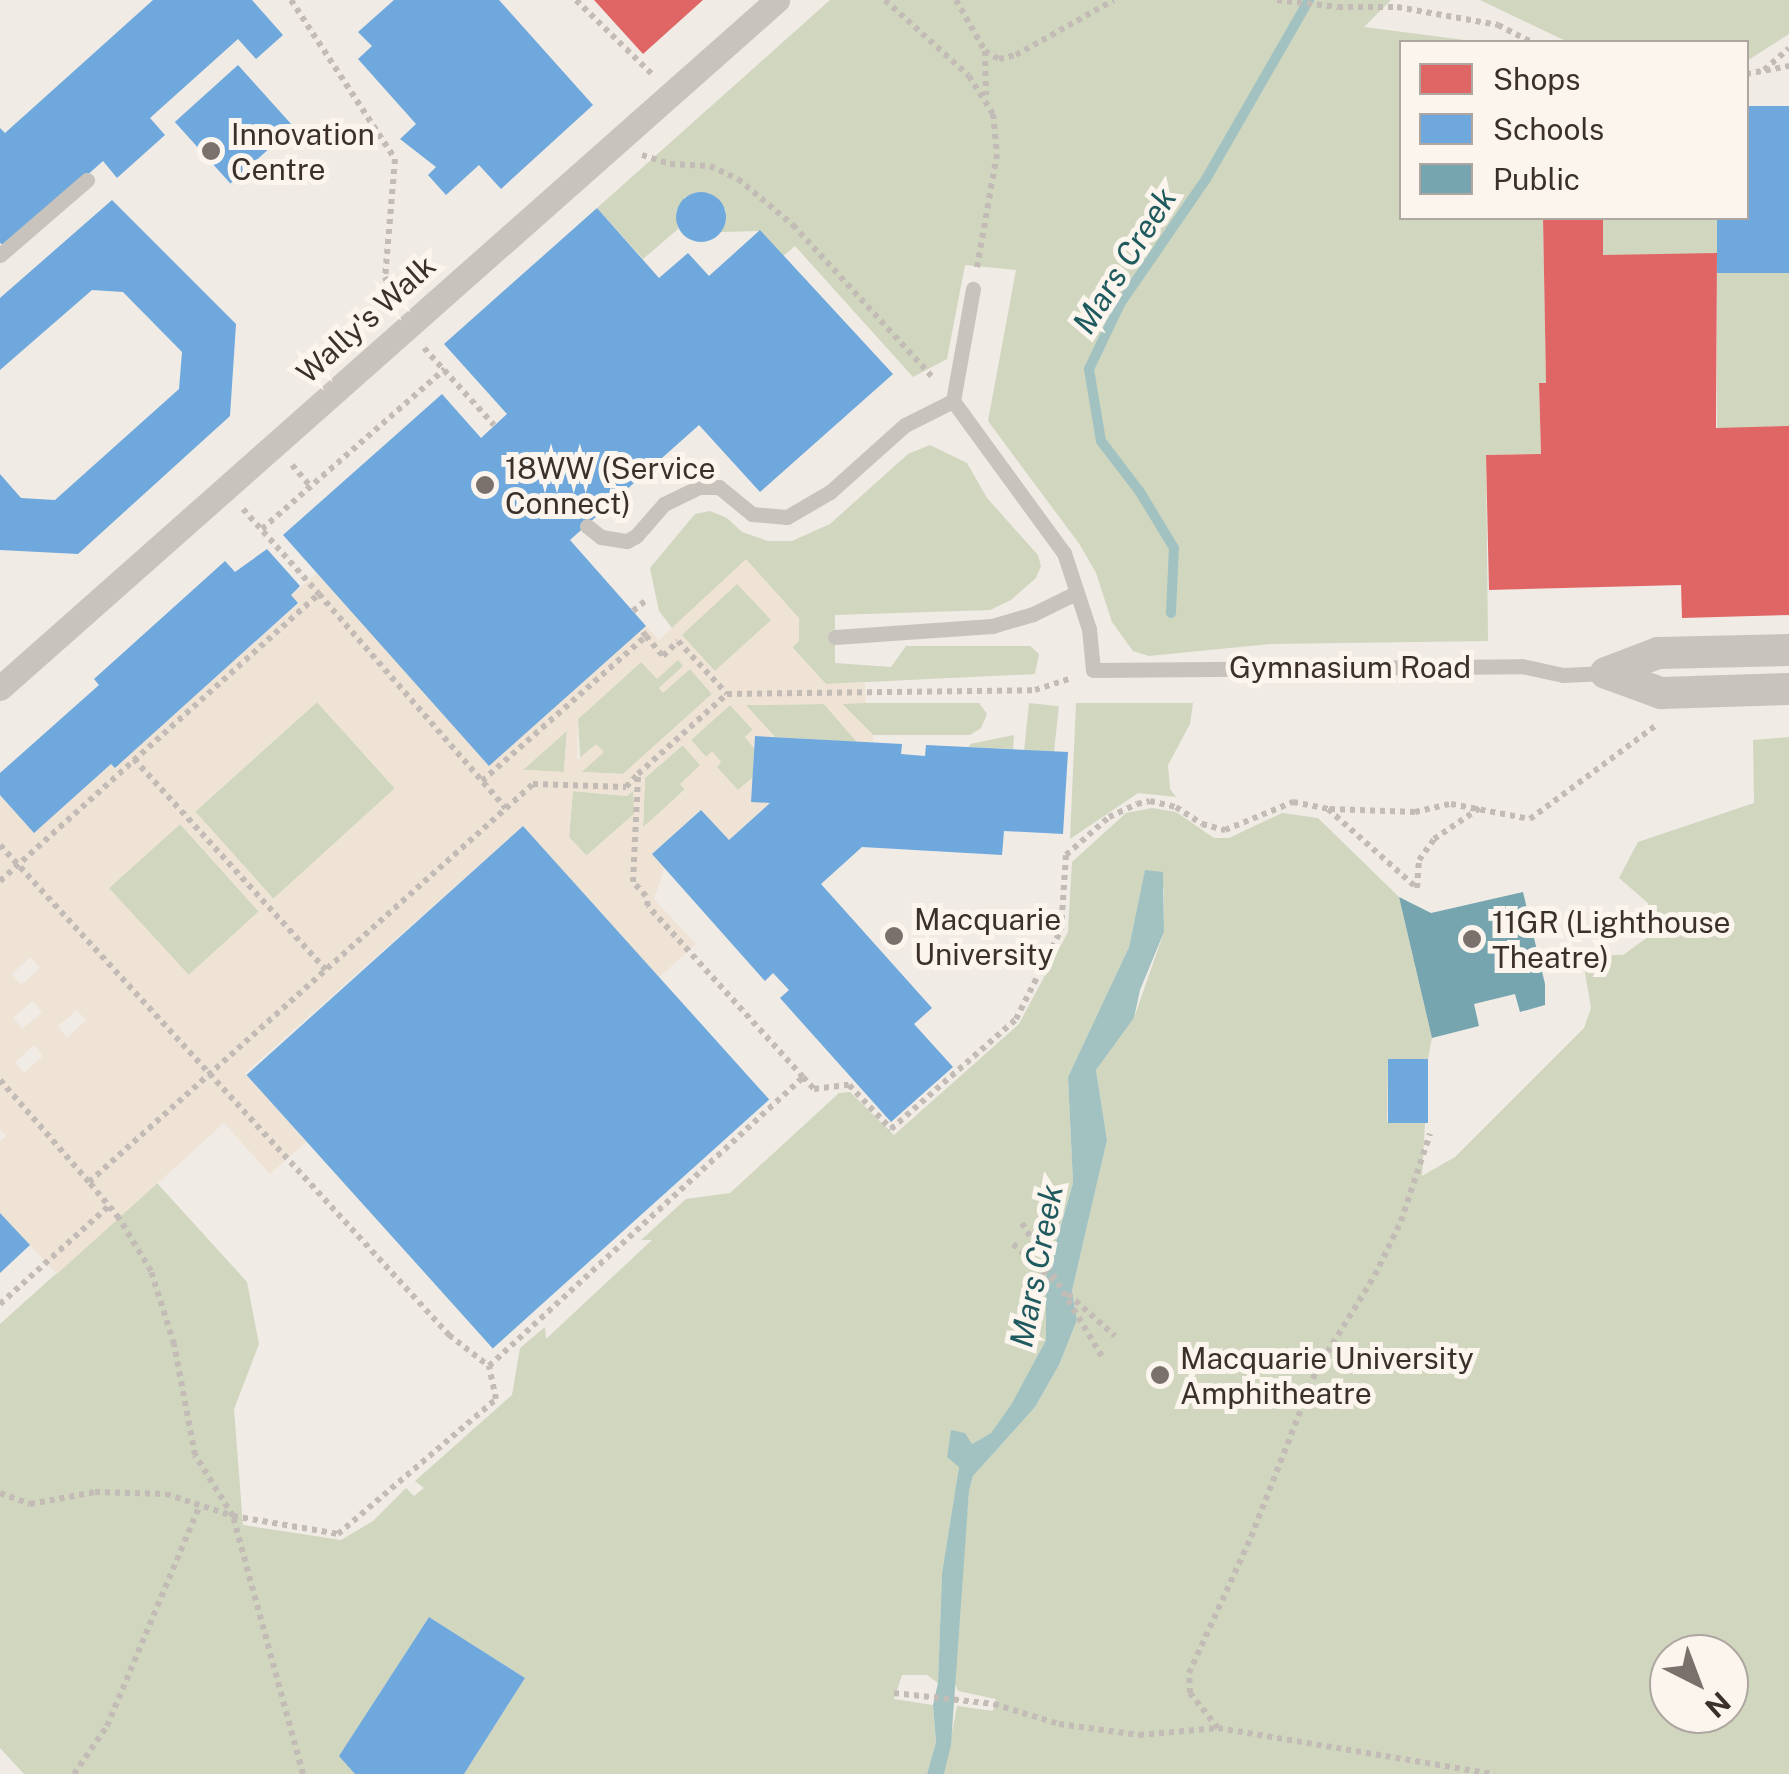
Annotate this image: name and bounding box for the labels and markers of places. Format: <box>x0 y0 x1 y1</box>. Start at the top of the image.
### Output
place label: Innovation Centre <box>231 116 375 186</box>
marker: Innovation Centre <box>200 140 222 162</box>
place label: 18WW (Service Connect) <box>505 450 715 520</box>
marker: 18WW (Service Connect) <box>474 474 496 496</box>
place label: Macquarie University <box>914 901 1061 972</box>
place label: 11GR (Lighthouse Theatre) <box>1492 904 1731 974</box>
marker: Macquarie University <box>883 925 905 947</box>
marker: 11GR (Lighthouse Theatre) <box>1461 928 1483 950</box>
place label: Macquarie University Amphitheatre <box>1180 1340 1474 1410</box>
marker: Macquarie University Amphitheatre <box>1149 1364 1171 1386</box>

